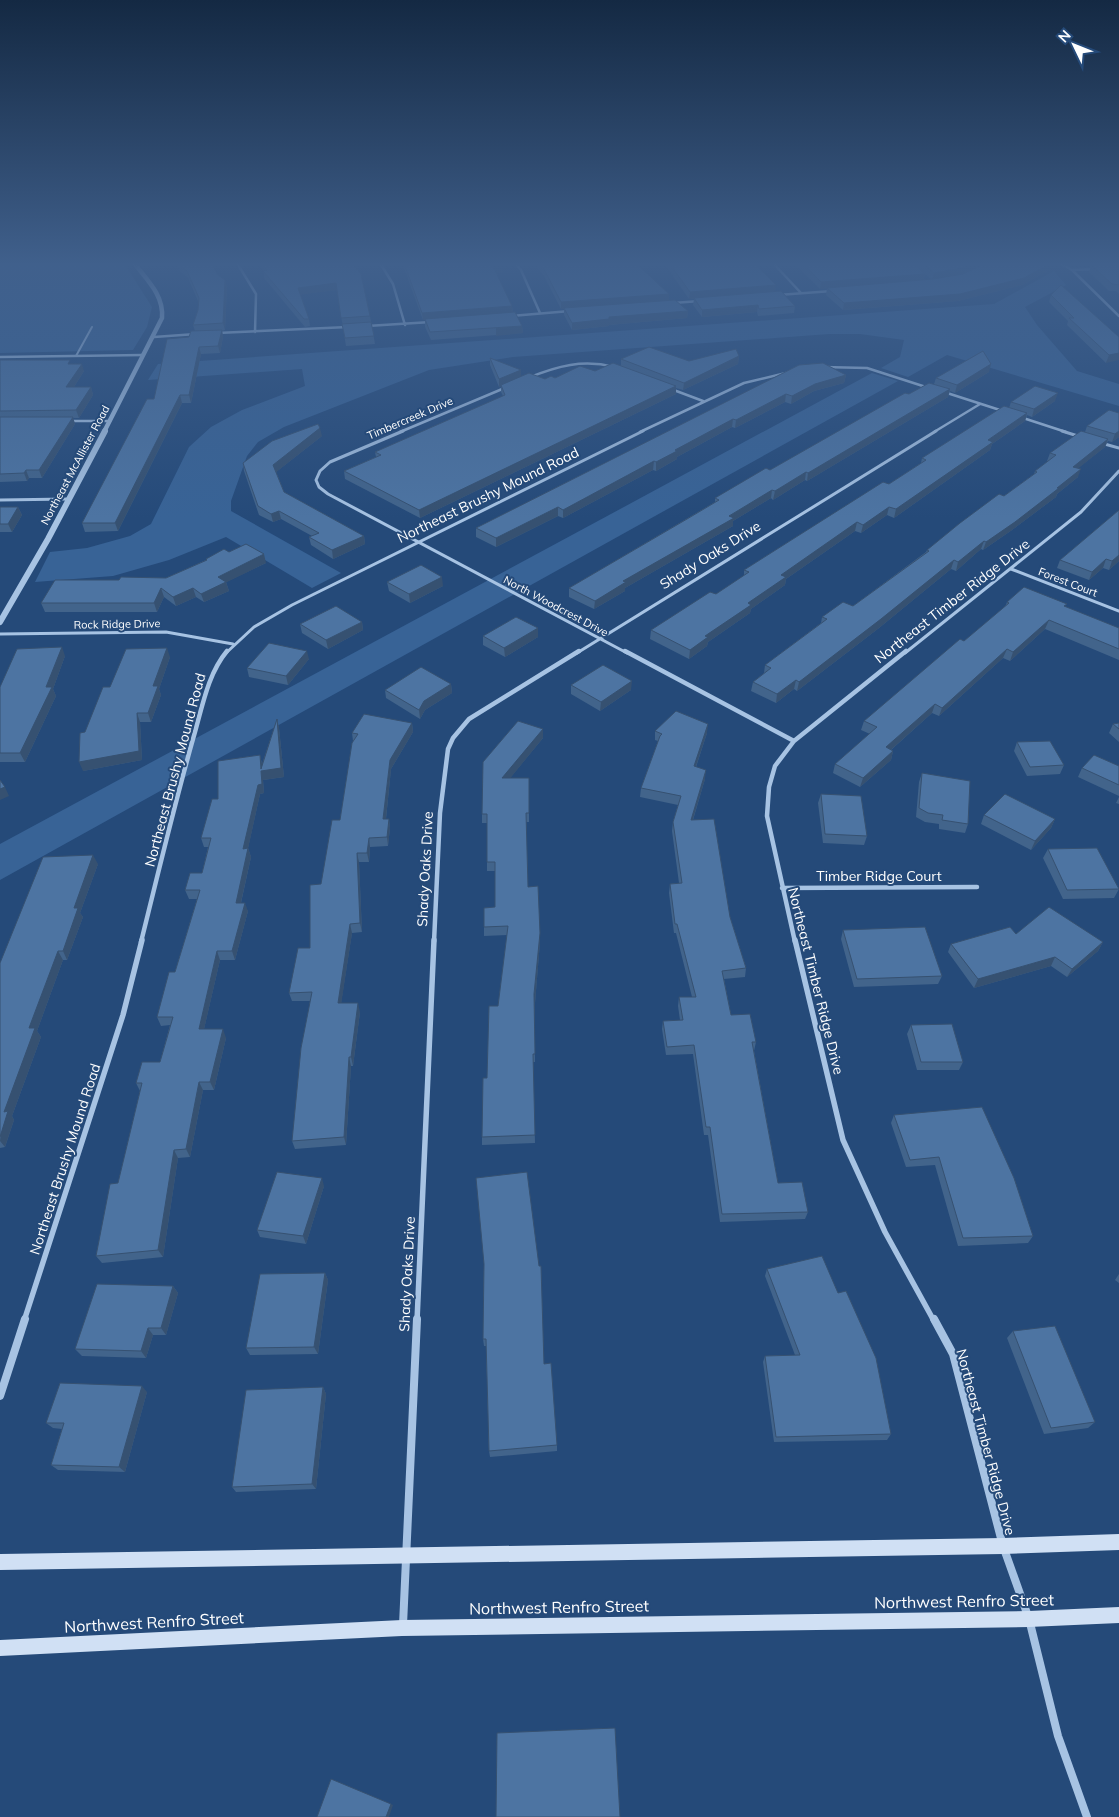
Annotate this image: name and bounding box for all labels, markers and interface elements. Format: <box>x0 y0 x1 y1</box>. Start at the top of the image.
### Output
north arrow <box>1049 20 1099 70</box>
text: N <box>1054 26 1075 46</box>
street label: Timbercreek Drive <box>365 394 455 442</box>
street label: Northeast McAllister Road <box>37 403 113 527</box>
street label: Northeast Brushy Mound Road <box>394 443 582 547</box>
street label: Shady Oaks Drive <box>656 517 764 593</box>
street label: Northeast Timber Ridge Drive <box>871 535 1033 667</box>
street label: Forest Court <box>1036 564 1100 600</box>
street label: North Woodcrest Drive <box>501 572 611 640</box>
street label: Rock Ridge Drive <box>74 616 160 632</box>
street label: Northeast Brushy Mound Road <box>140 671 210 869</box>
street label: Shady Oaks Drive <box>413 811 437 927</box>
street label: Timber Ridge Court <box>816 867 942 885</box>
street label: Northeast Timber Ridge Drive <box>784 886 848 1076</box>
street label: Northeast Brushy Mound Road <box>26 1061 104 1257</box>
street label: Shady Oaks Drive <box>395 1216 419 1332</box>
street label: Northeast Timber Ridge Drive <box>952 1347 1020 1537</box>
street label: Northwest Renfro Street <box>874 1589 1055 1613</box>
street label: Northwest Renfro Street <box>469 1595 650 1619</box>
street label: Northwest Renfro Street <box>64 1607 245 1637</box>

